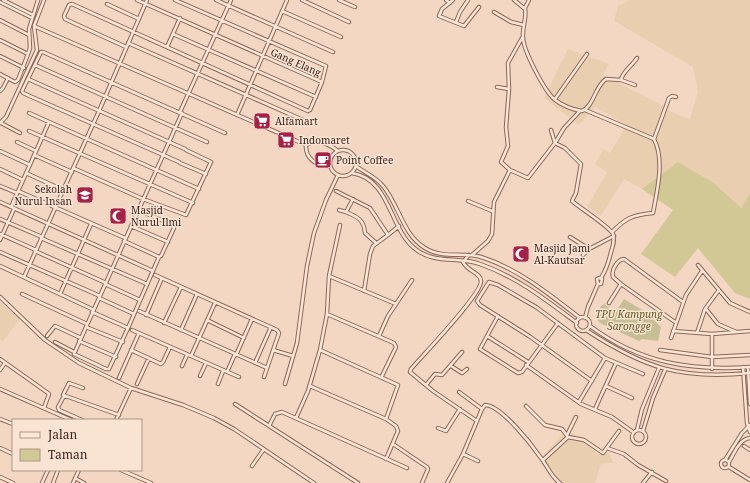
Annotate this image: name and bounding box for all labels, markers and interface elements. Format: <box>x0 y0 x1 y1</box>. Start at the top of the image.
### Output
street label: Gang Elang <box>268 45 324 80</box>
supermarket icon: Alfamart <box>252 111 272 131</box>
place label: Alfamart <box>275 114 318 128</box>
supermarket icon: Indomaret <box>276 130 296 150</box>
place label: Indomaret <box>299 133 350 147</box>
cafe icon: Point Coffee <box>313 150 333 170</box>
place label: Point Coffee <box>336 153 393 167</box>
place label: Sekolah Nurul Insan <box>15 182 73 208</box>
school or university icon: Sekolah Nurul Insan <box>75 185 95 205</box>
place label: Masjid Nurul Ilmi <box>131 203 182 229</box>
mosque icon: Masjid Nurul Ilmi <box>108 206 128 226</box>
place label: Masjid Jami Al-Kautsar <box>534 241 591 267</box>
mosque icon: Masjid Jami Al-Kautsar <box>511 244 531 264</box>
park label: TPU Kampung Sarongge <box>595 307 663 333</box>
legend <box>12 419 142 471</box>
text: Jalan <box>47 426 78 443</box>
text: Taman <box>48 446 88 463</box>

